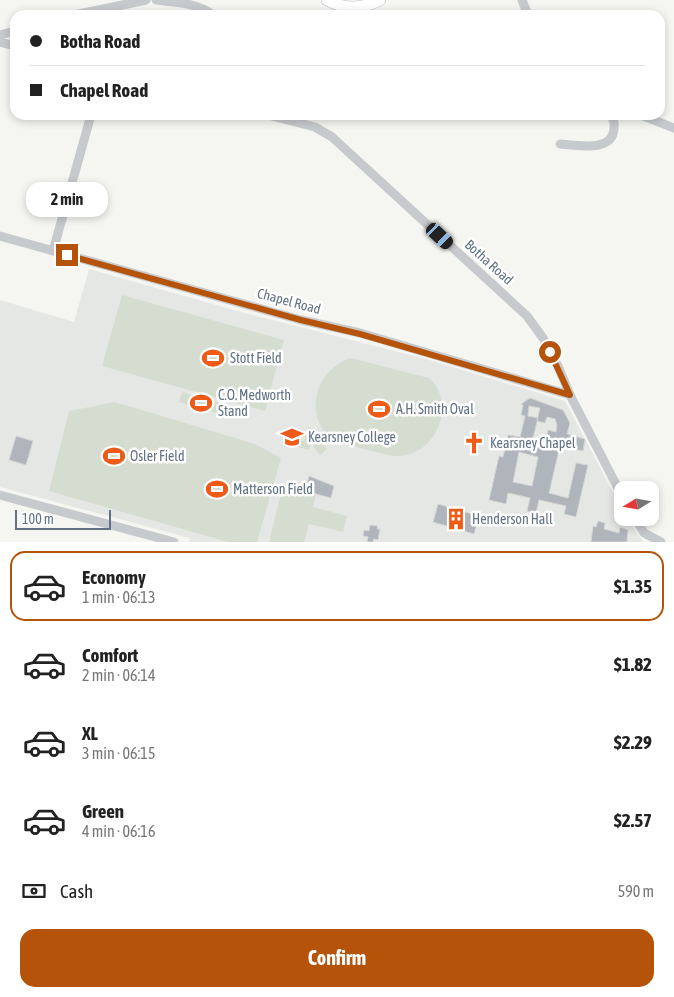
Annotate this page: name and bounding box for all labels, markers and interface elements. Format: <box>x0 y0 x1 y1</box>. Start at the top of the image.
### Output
text: Botha Road <box>60 30 140 52</box>
text: Chapel Road <box>60 79 148 101</box>
callout: 2 min <box>26 182 108 218</box>
text: 2 min <box>51 190 83 208</box>
car <box>423 220 456 252</box>
street label: Botha Road <box>462 236 516 288</box>
route end <box>56 244 78 266</box>
street label: Chapel Road <box>256 285 322 317</box>
route start <box>539 341 561 363</box>
sports icon: Stott Field <box>200 345 226 371</box>
place label: Stott Field <box>230 350 282 366</box>
place label: C.O. Medworth Stand <box>218 387 291 419</box>
sports icon: C.O. Medworth Stand <box>188 390 214 416</box>
sports icon: A.H. Smith Oval <box>366 396 392 422</box>
place label: A.H. Smith Oval <box>396 401 474 417</box>
school or university icon: Kearsney College <box>279 424 305 450</box>
place label: Kearsney College <box>308 429 396 445</box>
church icon: Kearsney Chapel <box>461 430 487 456</box>
place label: Kearsney Chapel <box>490 435 576 451</box>
sports icon: Osler Field <box>101 443 127 469</box>
place label: Osler Field <box>130 448 185 464</box>
sports icon: Matterson Field <box>204 476 230 502</box>
place label: Matterson Field <box>233 481 313 497</box>
north arrow <box>614 481 659 526</box>
map controls <box>614 481 659 526</box>
building icon: Henderson Hall <box>443 506 469 532</box>
scale bar <box>15 507 111 530</box>
text: 100 m <box>22 511 54 527</box>
place label: Henderson Hall <box>472 511 553 527</box>
icon: car <box>22 564 67 609</box>
text: Economy <box>82 566 146 588</box>
text: $1.35 <box>614 575 652 597</box>
text: 1 min · 06:13 <box>82 588 155 606</box>
icon: car <box>22 642 67 687</box>
text: Comfort <box>82 644 138 666</box>
text: $1.82 <box>614 653 652 675</box>
text: 2 min · 06:14 <box>82 666 155 684</box>
icon: car <box>22 720 67 765</box>
text: XL <box>82 722 98 744</box>
text: $2.29 <box>614 731 652 753</box>
text: 3 min · 06:15 <box>82 744 155 762</box>
icon: car <box>22 798 67 843</box>
text: Green <box>82 800 124 822</box>
text: $2.57 <box>614 809 652 831</box>
text: 4 min · 06:16 <box>82 822 155 840</box>
icon: cash <box>20 877 48 905</box>
text: Cash <box>60 880 93 902</box>
text: 590 m <box>618 882 654 900</box>
button: Confirm <box>20 929 654 987</box>

